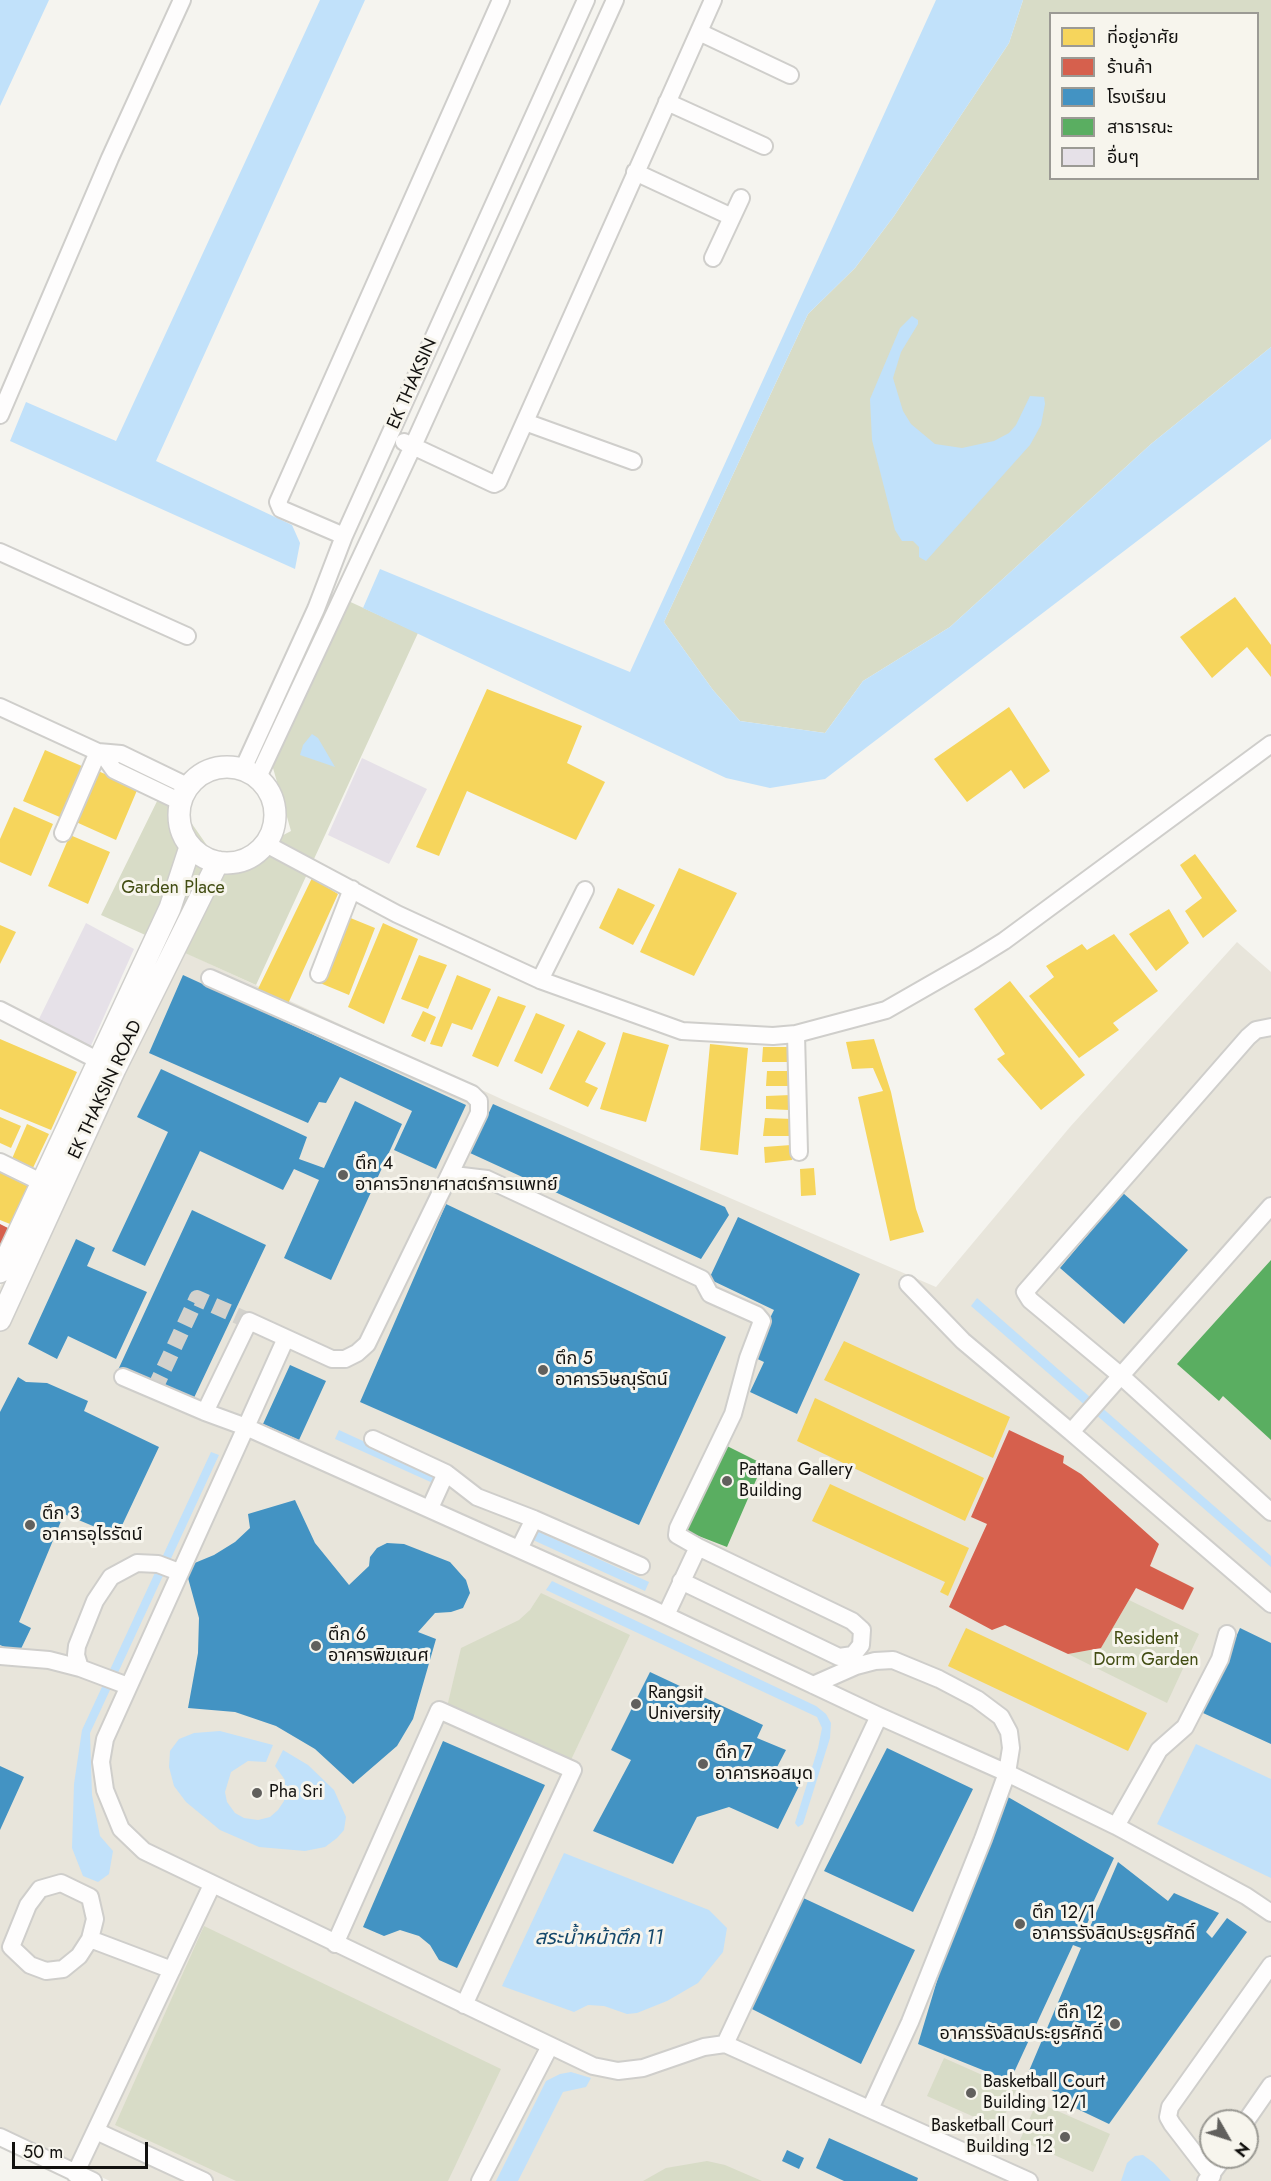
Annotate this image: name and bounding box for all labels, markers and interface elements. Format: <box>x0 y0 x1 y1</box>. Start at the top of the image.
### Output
legend <box>1049 12 1259 180</box>
text: ที่อยู่อาศัย <box>1107 24 1179 50</box>
text: ร้านค้า <box>1107 54 1153 80</box>
text: โรงเรียน <box>1107 84 1166 110</box>
text: สาธารณะ <box>1107 114 1173 140</box>
text: อื่นๆ <box>1107 144 1139 170</box>
street label: EK THAKSIN <box>383 335 443 433</box>
park label: Garden Place <box>121 878 225 900</box>
street label: EK THAKSIN ROAD <box>64 1017 148 1163</box>
place label: ตึก 4 อาคารวิทยาศาสตร์การแพทย์ <box>355 1154 558 1196</box>
marker: ตึก 4 อาคารวิทยาศาสตร์การแพทย์ <box>336 1168 350 1182</box>
place label: ตึก 5 อาคารวิษณุรัตน์ <box>555 1349 668 1392</box>
marker: ตึก 5 อาคารวิษณุรัตน์ <box>536 1363 550 1377</box>
place label: Pattana Gallery Building <box>739 1460 853 1502</box>
marker: Pattana Gallery Building <box>720 1474 734 1488</box>
place label: ตึก 3 อาคารอุไรรัตน์ <box>42 1504 142 1546</box>
marker: ตึก 3 อาคารอุไรรัตน์ <box>23 1518 37 1532</box>
place label: ตึก 6 อาคารพิฆเณศ <box>328 1625 429 1668</box>
park label: Resident Dorm Garden <box>1093 1629 1199 1672</box>
marker: ตึก 6 อาคารพิฆเณศ <box>309 1639 323 1653</box>
place label: Rangsit University <box>648 1683 721 1726</box>
marker: Rangsit University <box>629 1697 643 1711</box>
place label: ตึก 7 อาคารหอสมุด <box>715 1743 813 1786</box>
marker: ตึก 7 อาคารหอสมุด <box>696 1757 710 1771</box>
place label: Pha Sri <box>269 1782 323 1804</box>
marker: Pha Sri <box>250 1786 264 1800</box>
place label: ตึก 12/1 อาคารรังสิตประยูรศักดิ์ <box>1032 1903 1195 1946</box>
marker: ตึก 12/1 อาคารรังสิตประยูรศักดิ์ <box>1013 1917 1027 1931</box>
water label: สระน้ำหน้าตึก 11 <box>535 1927 663 1951</box>
place label: ตึก 12 อาคารรังสิตประยูรศักดิ์ <box>940 2003 1103 2046</box>
marker: ตึก 12 อาคารรังสิตประยูรศักดิ์ <box>1108 2017 1122 2031</box>
place label: Basketball Court Building 12/1 <box>983 2072 1105 2114</box>
marker: Basketball Court Building 12/1 <box>964 2086 978 2100</box>
north arrow <box>1199 2109 1259 2169</box>
place label: Basketball Court Building 12 <box>931 2116 1053 2158</box>
scale bar <box>15 2130 152 2168</box>
marker: Basketball Court Building 12 <box>1058 2130 1072 2144</box>
text: N <box>1229 2137 1255 2162</box>
text: 50 m <box>23 2139 63 2165</box>

